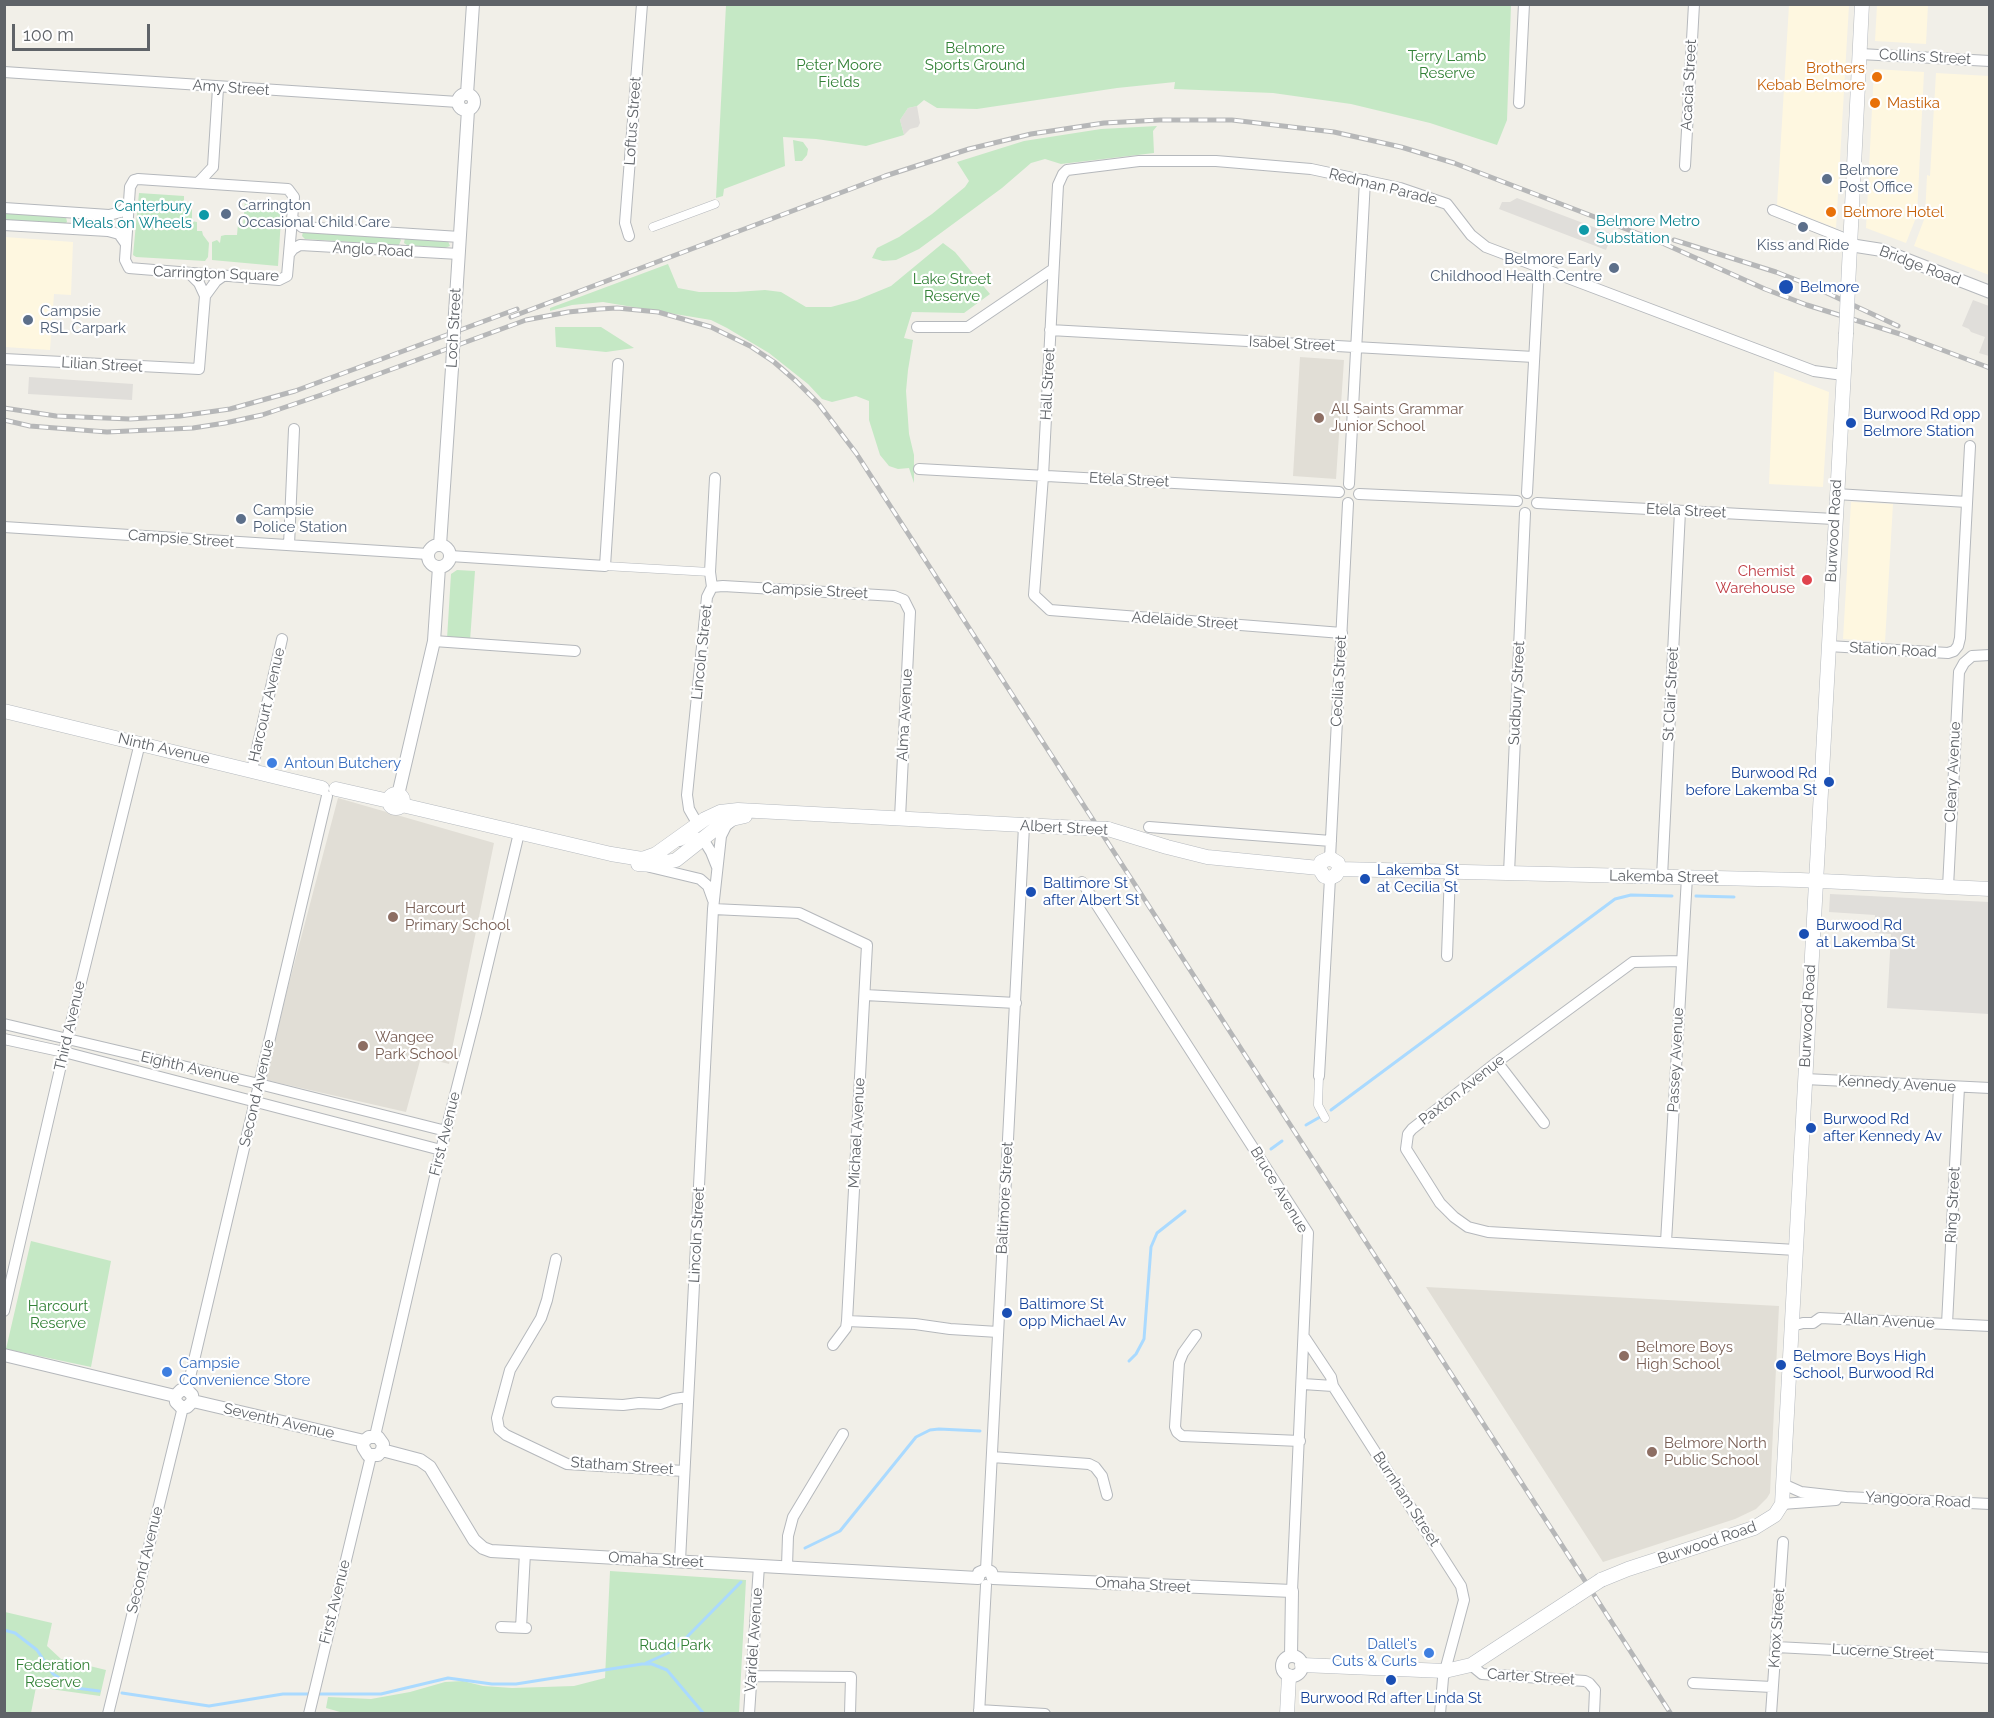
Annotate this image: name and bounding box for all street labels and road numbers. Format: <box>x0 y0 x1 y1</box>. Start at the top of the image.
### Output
street label: Acacia Street <box>1678 39 1700 131</box>
street label: Collins Street <box>1879 46 1971 68</box>
street label: Amy Street <box>192 76 270 100</box>
street label: Loftus Street <box>621 76 645 166</box>
street label: Redman Parade <box>1327 165 1439 209</box>
street label: Anglo Road <box>332 239 414 261</box>
street label: Bridge Road <box>1877 242 1963 290</box>
street label: Carrington Square <box>153 263 279 285</box>
street label: Loch Street <box>443 288 465 368</box>
street label: Isabel Street <box>1248 333 1336 355</box>
street label: Hall Street <box>1037 347 1059 421</box>
street label: Lilian Street <box>61 354 143 376</box>
street label: Etela Street <box>1088 469 1170 491</box>
street label: Burwood Road <box>1822 479 1846 583</box>
street label: Etela Street <box>1645 500 1727 522</box>
street label: Campsie Street <box>127 526 235 552</box>
street label: Campsie Street <box>761 579 869 603</box>
street label: Lincoln Street <box>688 603 716 701</box>
street label: Adelaide Street <box>1131 608 1239 634</box>
street label: Cecilia Street <box>1328 635 1350 727</box>
street label: Station Road <box>1849 639 1937 661</box>
street label: Sudbury Street <box>1505 640 1529 746</box>
street label: Harcourt Avenue <box>245 646 289 764</box>
street label: St Clair Street <box>1660 646 1682 742</box>
street label: Alma Avenue <box>894 668 916 762</box>
street label: Cleary Avenue <box>1941 721 1965 823</box>
street label: Ninth Avenue <box>116 730 212 768</box>
street label: Albert Street <box>1020 817 1108 839</box>
street label: Lakemba Street <box>1609 867 1719 887</box>
street label: Burwood Road <box>1796 964 1820 1068</box>
street label: Third Avenue <box>51 979 89 1073</box>
street label: Passey Avenue <box>1664 1007 1688 1113</box>
street label: Second Avenue <box>236 1038 278 1148</box>
street label: Eighth Avenue <box>139 1048 241 1088</box>
street label: Paxton Avenue <box>1415 1051 1509 1129</box>
street label: Kennedy Avenue <box>1838 1072 1956 1096</box>
street label: Michael Avenue <box>845 1077 869 1189</box>
street label: First Avenue <box>426 1090 464 1178</box>
street label: Baltimore Street <box>993 1141 1017 1255</box>
street label: Bruce Avenue <box>1246 1144 1312 1236</box>
street label: Ring Street <box>1942 1166 1964 1244</box>
street label: Lincoln Street <box>685 1187 709 1283</box>
street label: Allan Avenue <box>1843 1310 1935 1332</box>
street label: Seventh Avenue <box>222 1400 336 1442</box>
street label: Burnham Street <box>1369 1448 1443 1550</box>
street label: Statham Street <box>570 1453 674 1479</box>
street label: Yangoora Road <box>1865 1488 1971 1512</box>
street label: Second Avenue <box>123 1505 167 1615</box>
street label: Burwood Road <box>1655 1518 1759 1568</box>
street label: Omaha Street <box>608 1549 704 1571</box>
street label: First Avenue <box>316 1558 354 1646</box>
street label: Omaha Street <box>1095 1574 1191 1596</box>
street label: Varidel Avenue <box>741 1587 767 1693</box>
street label: Knox Street <box>1765 1588 1789 1668</box>
street label: Lucerne Street <box>1831 1640 1935 1664</box>
street label: Carter Street <box>1486 1665 1576 1689</box>

